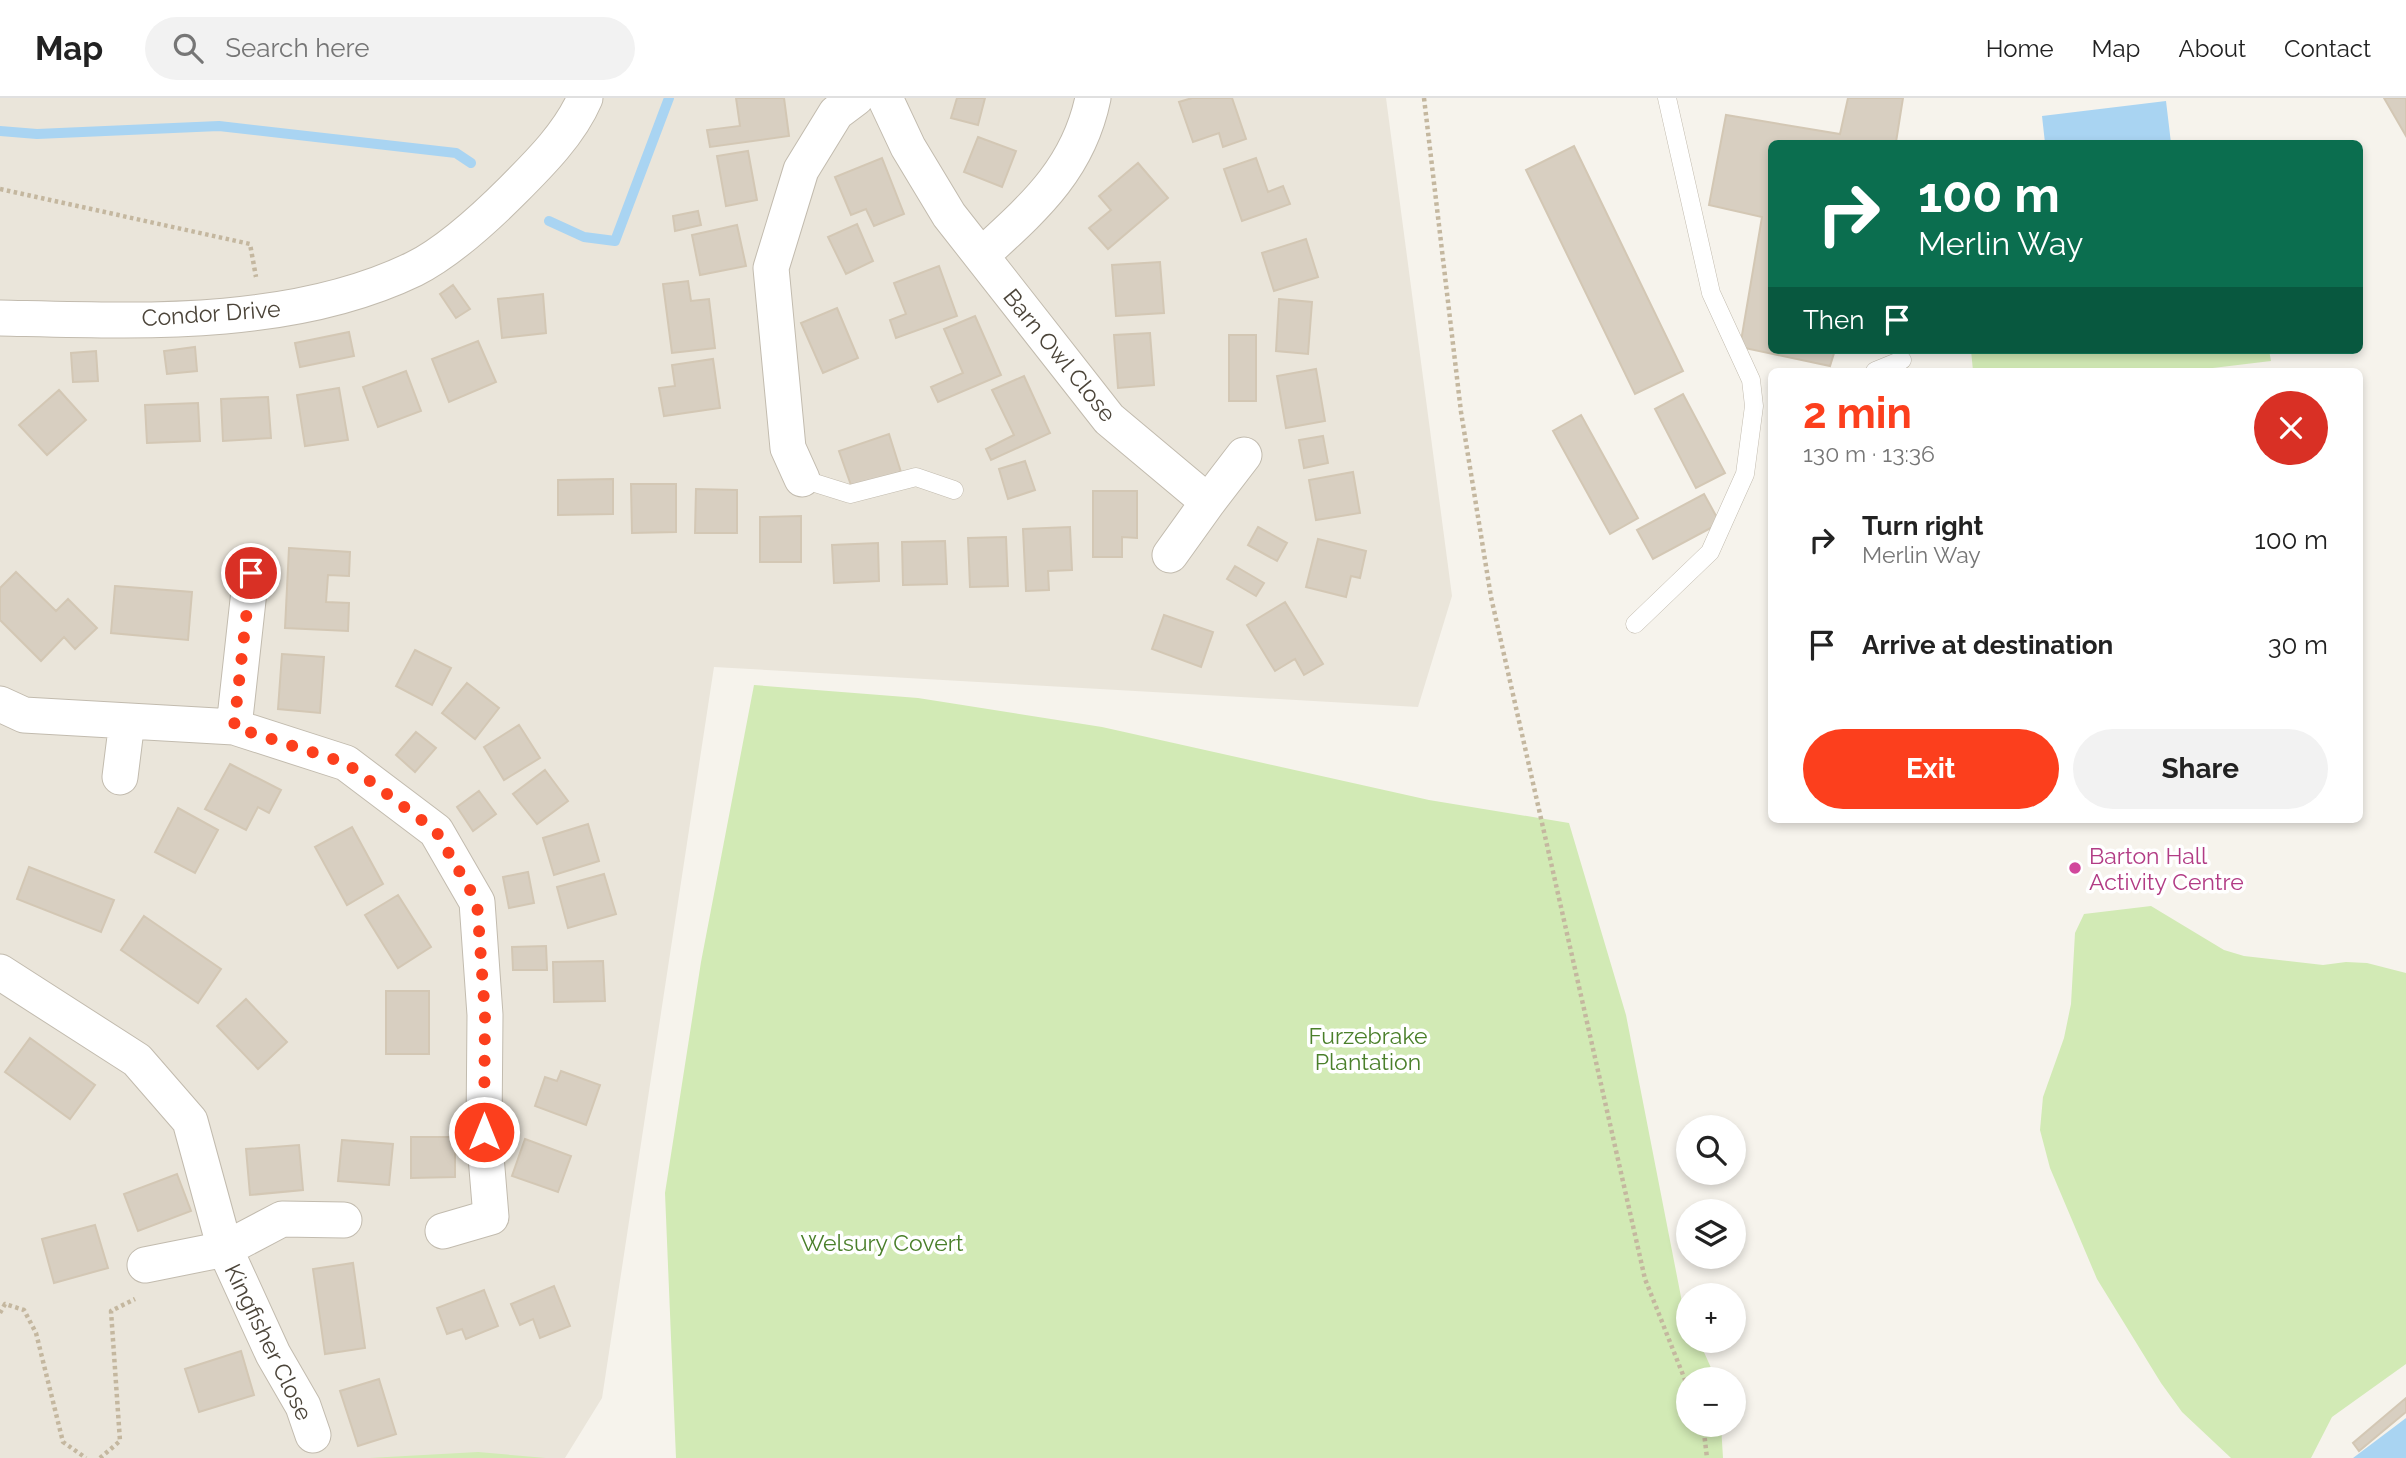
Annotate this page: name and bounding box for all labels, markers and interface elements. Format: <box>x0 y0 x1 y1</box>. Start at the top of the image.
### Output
search box <box>145 17 635 80</box>
text: Map <box>35 29 103 68</box>
icon: search <box>169 29 207 67</box>
text: Search here <box>225 33 370 63</box>
text: Home <box>1986 34 2054 63</box>
text: Map <box>2092 34 2140 63</box>
text: About <box>2178 34 2246 63</box>
text: Contact <box>2284 34 2371 63</box>
text: 100 m <box>1918 166 2060 223</box>
icon: right <box>1803 168 1894 259</box>
text: Merlin Way <box>1918 225 2083 262</box>
street label: Barn Owl Close <box>998 283 1122 427</box>
street label: Condor Drive <box>141 295 281 331</box>
icon: arrive <box>1878 301 1916 339</box>
text: Then <box>1803 305 1864 335</box>
text: 2 min <box>1803 389 1912 438</box>
button: close <box>2254 391 2328 465</box>
text: 130 m · 13:36 <box>1803 440 1935 467</box>
text: Turn right <box>1862 511 1983 541</box>
icon: right <box>1803 521 1841 559</box>
text: 100 m <box>2255 525 2328 555</box>
text: Merlin Way <box>1862 541 1981 568</box>
pin <box>221 543 281 603</box>
icon: arrive <box>232 554 270 592</box>
icon: arrive <box>1803 626 1841 664</box>
text: Arrive at destination <box>1862 630 2113 660</box>
text: 30 m <box>2268 630 2328 660</box>
button: Exit <box>1803 729 2059 809</box>
button: Share <box>2073 729 2328 809</box>
place label: Barton Hall Activity Centre <box>2089 842 2244 895</box>
marker: Barton Hall Activity Centre <box>2067 860 2083 876</box>
park label: Furzebrake Plantation <box>1309 1022 1427 1075</box>
position arrow <box>447 1095 521 1169</box>
map controls <box>1676 1115 1746 1437</box>
button: search <box>1676 1115 1746 1185</box>
button: layers <box>1676 1199 1746 1269</box>
park label: Welsury Covert <box>801 1229 964 1256</box>
street label: Kingfisher Close <box>219 1259 319 1425</box>
button: + <box>1676 1283 1746 1353</box>
button: − <box>1676 1367 1746 1437</box>

